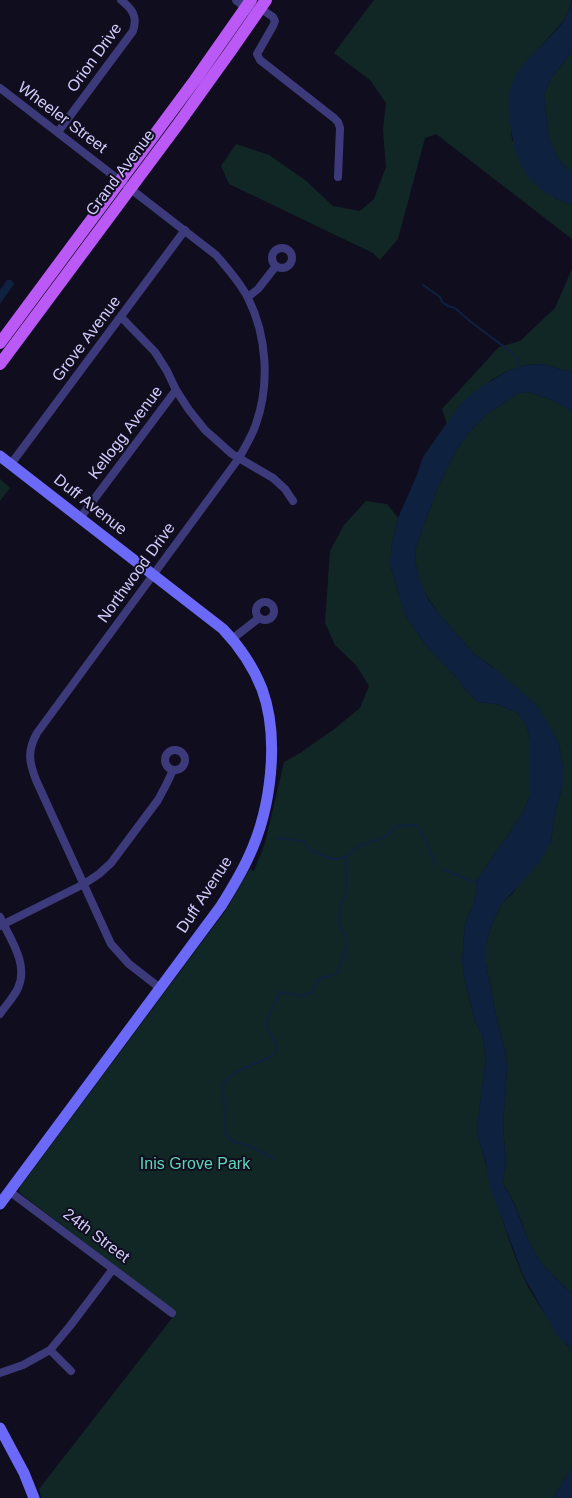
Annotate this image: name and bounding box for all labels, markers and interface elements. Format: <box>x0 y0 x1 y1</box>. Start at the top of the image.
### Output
street label: Orion Drive <box>63 20 127 96</box>
street label: Wheeler Street <box>14 78 110 158</box>
street label: Grand Avenue <box>82 126 160 220</box>
street label: Grove Avenue <box>49 292 125 386</box>
street label: Kellogg Avenue <box>85 383 167 483</box>
street label: Duff Avenue <box>50 471 130 539</box>
street label: Northwood Drive <box>94 519 180 627</box>
street label: Duff Avenue <box>173 853 237 937</box>
park label: Inis Grove Park <box>140 1155 250 1175</box>
street label: 24th Street <box>59 1205 133 1267</box>

